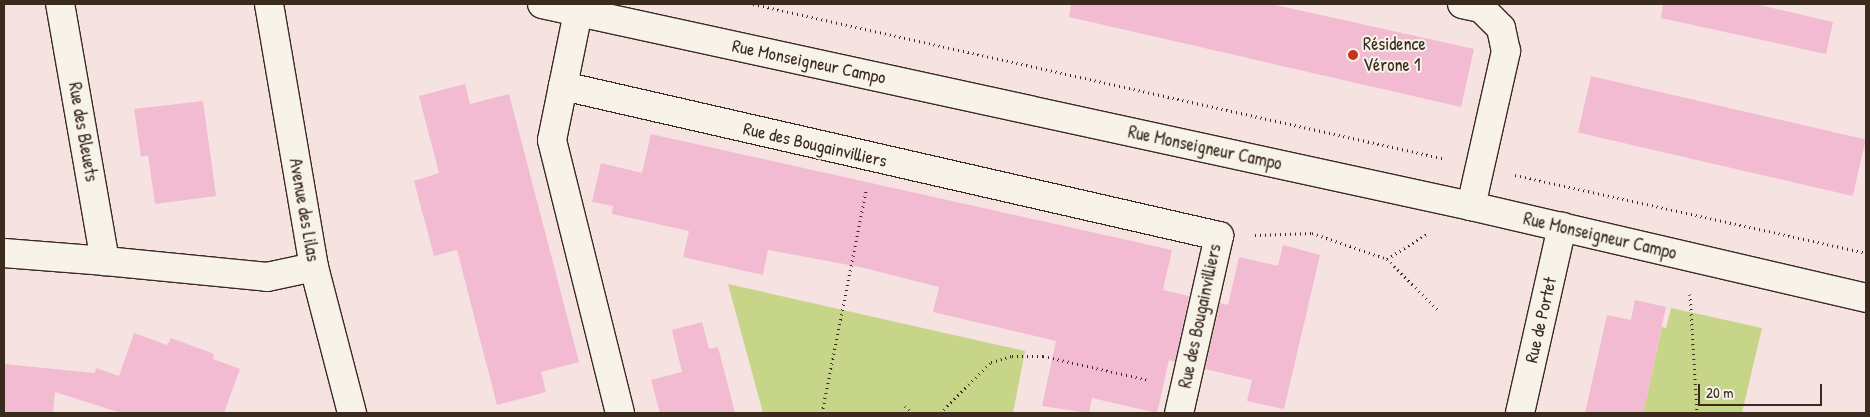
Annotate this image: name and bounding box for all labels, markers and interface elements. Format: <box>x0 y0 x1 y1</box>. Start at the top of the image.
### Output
place label: Résidence Vérone 1 <box>1363 34 1426 76</box>
street label: Rue Monseigneur Campo <box>730 35 888 89</box>
marker: Résidence Vérone 1 <box>1347 49 1359 61</box>
street label: Rue des Bleuets <box>64 81 102 183</box>
street label: Rue des Bougainvilliers <box>741 118 889 172</box>
street label: Rue Monseigneur Campo <box>1126 121 1284 175</box>
street label: Avenue des Lilas <box>284 157 324 263</box>
street label: Rue Monseigneur Campo <box>1521 208 1679 264</box>
street label: Rue des Bougainvilliers <box>1174 242 1226 390</box>
street label: Rue de Portet <box>1521 275 1561 365</box>
scale bar <box>1700 374 1824 406</box>
text: 20 m <box>1706 382 1733 403</box>

